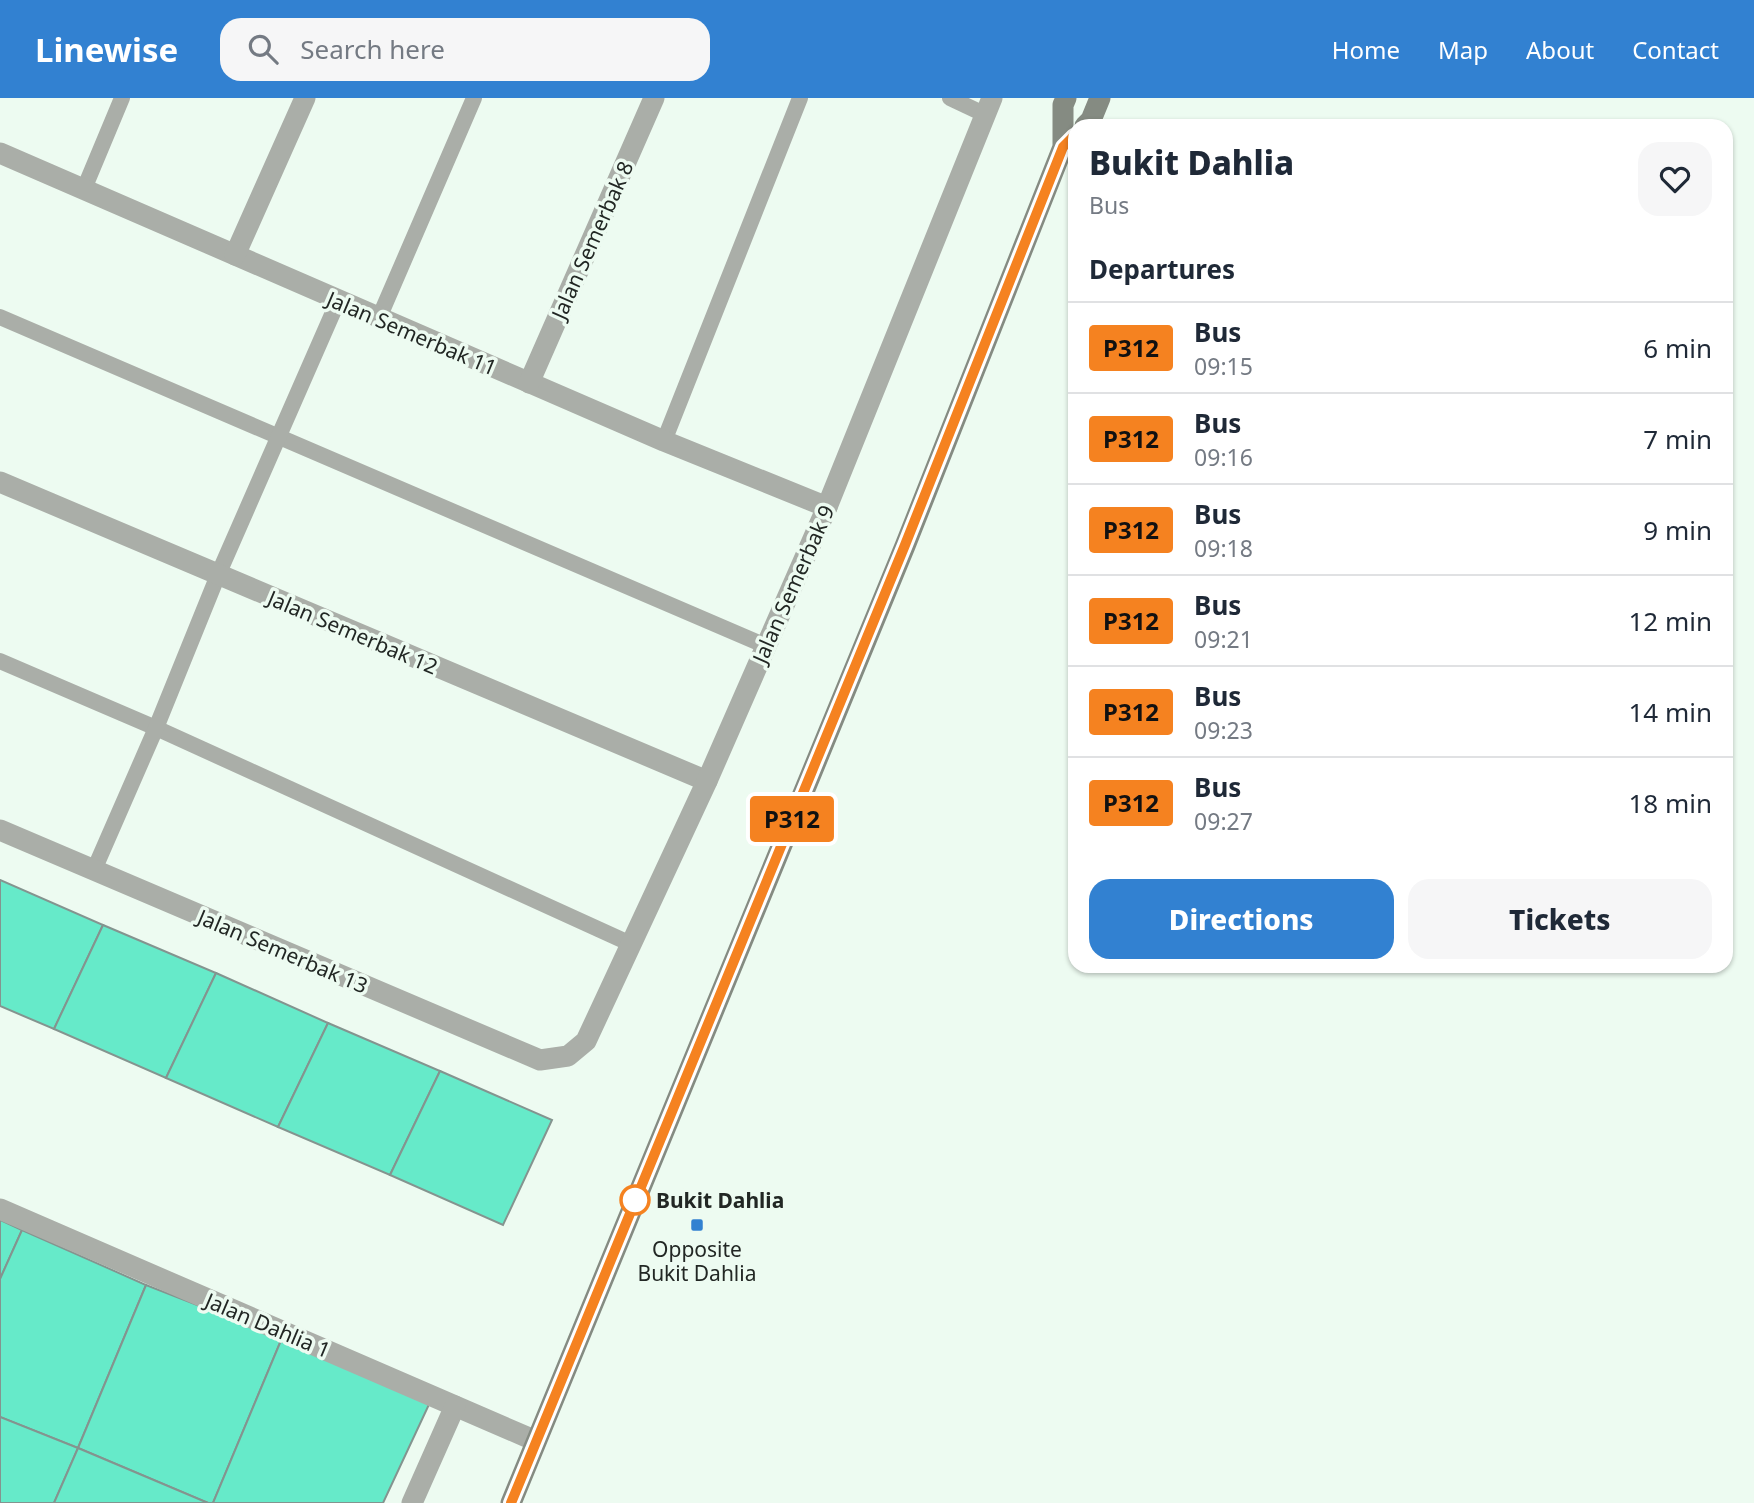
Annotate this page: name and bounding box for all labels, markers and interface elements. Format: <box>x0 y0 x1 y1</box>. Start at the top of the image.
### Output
search box <box>220 18 710 81</box>
text: Linewise <box>35 27 178 72</box>
icon: search <box>244 30 282 68</box>
text: Search here <box>300 31 445 67</box>
text: Home <box>1332 33 1400 66</box>
text: Map <box>1438 33 1488 66</box>
text: About <box>1526 33 1594 66</box>
text: Contact <box>1632 33 1719 66</box>
text: Bukit Dahlia <box>1089 140 1294 185</box>
button: heart <box>1638 142 1712 216</box>
street label: Jalan Semerbak 8 <box>544 157 639 325</box>
text: Bus <box>1089 189 1129 221</box>
text: Departures <box>1089 251 1235 287</box>
street label: Jalan Semerbak 11 <box>321 284 501 381</box>
text: Bus <box>1194 314 1241 350</box>
text: 6 min <box>1643 330 1712 366</box>
text: P312 <box>1103 331 1159 364</box>
text: 09:15 <box>1194 350 1253 382</box>
text: Bus <box>1194 405 1241 441</box>
text: 7 min <box>1643 421 1712 457</box>
text: P312 <box>1103 422 1159 455</box>
text: 09:16 <box>1194 441 1253 473</box>
text: Bus <box>1194 496 1241 532</box>
street label: Jalan Semerbak 9 <box>745 501 840 669</box>
text: 9 min <box>1643 512 1712 548</box>
text: P312 <box>1103 513 1159 546</box>
text: 09:18 <box>1194 532 1253 564</box>
street label: Jalan Semerbak 12 <box>262 583 442 680</box>
text: Bus <box>1194 587 1241 623</box>
text: 12 min <box>1628 603 1712 639</box>
text: P312 <box>1103 604 1159 637</box>
text: 09:21 <box>1194 623 1253 655</box>
text: Bus <box>1194 678 1241 714</box>
text: 14 min <box>1628 694 1712 730</box>
text: P312 <box>1103 695 1159 728</box>
text: 09:23 <box>1194 714 1253 746</box>
text: Bus <box>1194 769 1241 805</box>
text: 18 min <box>1628 785 1712 821</box>
text: P312 <box>1103 786 1159 819</box>
line badge: P312 <box>743 796 841 842</box>
text: P312 <box>764 802 820 835</box>
text: 09:27 <box>1194 805 1253 837</box>
button: Directions <box>1089 879 1394 959</box>
button: Tickets <box>1408 879 1712 959</box>
street label: Jalan Semerbak 13 <box>192 902 372 999</box>
marker: Bukit Dahlia <box>620 1185 650 1215</box>
place label: Bukit Dahlia <box>656 1186 784 1214</box>
marker: Opposite Bukit Dahlia <box>689 1217 705 1233</box>
place label: Opposite Bukit Dahlia <box>637 1235 757 1287</box>
street label: Jalan Dahlia 1 <box>199 1285 335 1364</box>

